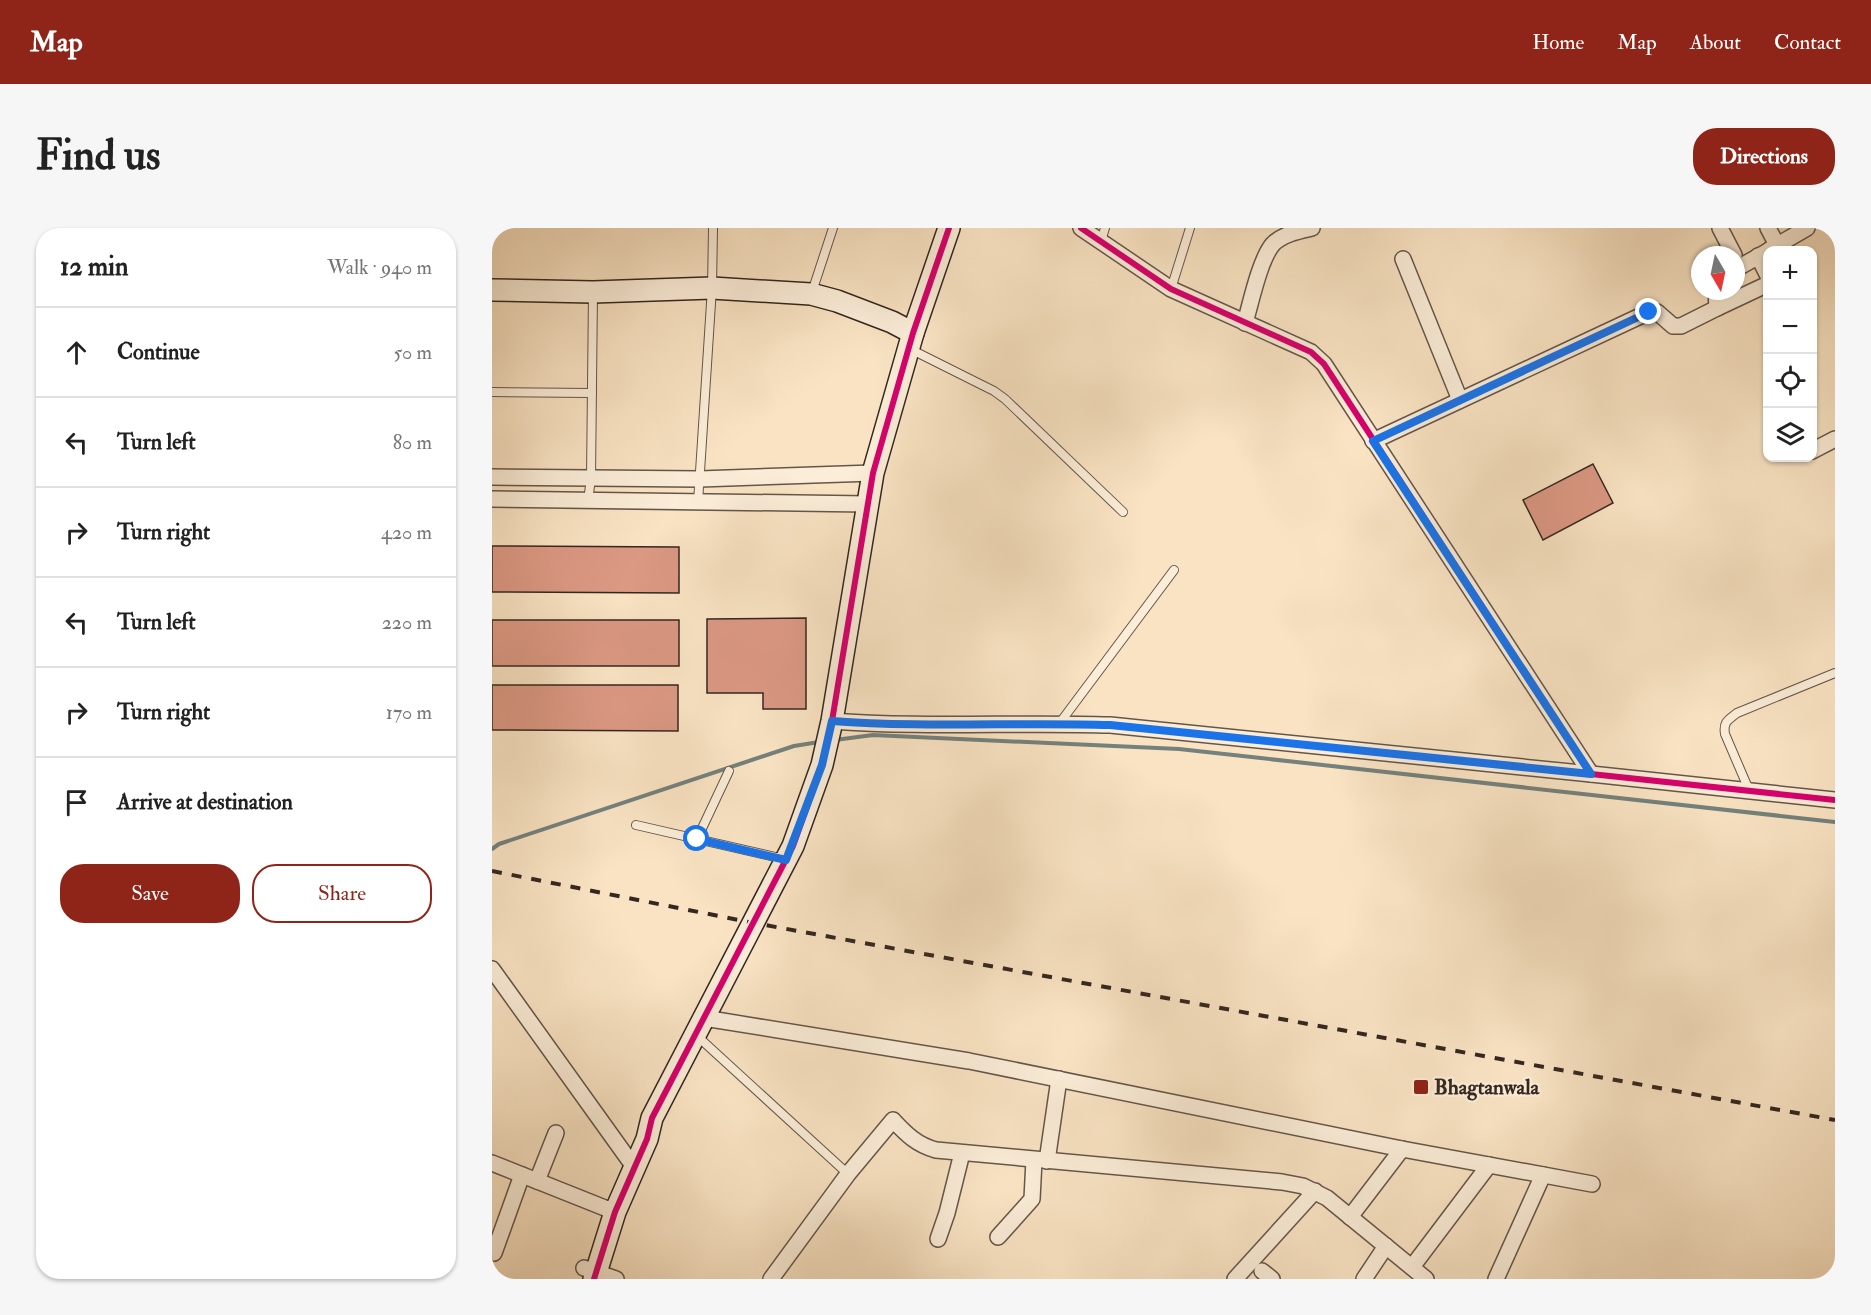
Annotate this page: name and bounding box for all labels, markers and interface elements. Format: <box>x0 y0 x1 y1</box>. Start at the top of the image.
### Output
text: Map <box>30 25 83 60</box>
text: Home <box>1532 29 1584 56</box>
text: Map <box>1617 29 1657 56</box>
text: About <box>1690 29 1741 56</box>
text: Contact <box>1774 29 1841 56</box>
button: Directions <box>1693 128 1835 185</box>
text: Find us <box>36 130 160 182</box>
north arrow <box>1691 246 1745 300</box>
map controls <box>1763 246 1817 462</box>
button: + <box>1763 246 1817 300</box>
text: 12 min <box>60 251 128 283</box>
text: Walk · 940 m <box>327 255 432 280</box>
route end <box>1635 298 1661 324</box>
button: − <box>1763 300 1817 354</box>
icon: ahead <box>60 336 93 369</box>
text: Continue <box>117 338 200 366</box>
text: 50 m <box>393 340 432 365</box>
button: locate <box>1763 354 1817 408</box>
button: layers <box>1763 408 1817 462</box>
icon: left <box>60 426 93 459</box>
text: Turn left <box>117 428 196 456</box>
text: 80 m <box>393 430 432 455</box>
icon: right <box>60 516 93 549</box>
text: Turn right <box>117 518 210 546</box>
text: 420 m <box>381 520 432 545</box>
icon: left <box>60 606 93 639</box>
text: Turn left <box>117 608 196 636</box>
text: 220 m <box>382 610 432 635</box>
icon: right <box>60 696 93 729</box>
text: Turn right <box>117 698 210 726</box>
text: 170 m <box>386 700 432 725</box>
icon: arrive <box>60 786 93 819</box>
text: Arrive at destination <box>117 788 293 816</box>
route start <box>683 825 709 851</box>
button: Save <box>60 864 240 923</box>
button: Share <box>252 864 432 923</box>
place label: Bhagtanwala <box>1434 1074 1541 1101</box>
marker: Bhagtanwala <box>1412 1078 1430 1096</box>

